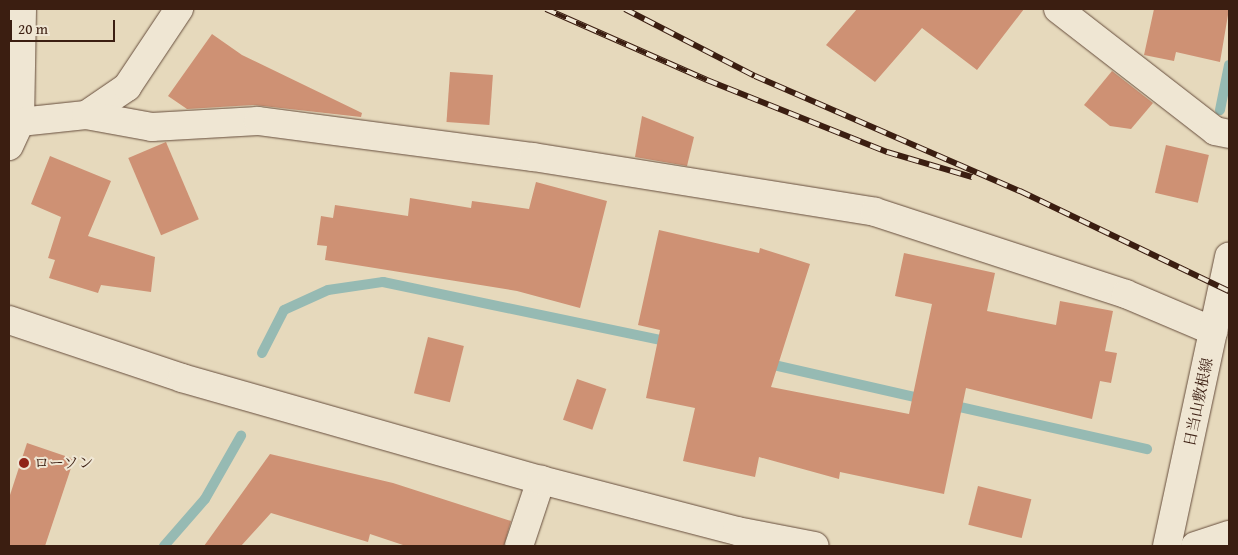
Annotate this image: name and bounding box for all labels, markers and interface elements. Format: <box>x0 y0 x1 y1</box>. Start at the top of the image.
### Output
scale bar <box>12 10 118 42</box>
text: 20 m <box>18 18 48 39</box>
street label: 日当山敷根線 <box>1180 356 1216 448</box>
place label: ローソン <box>34 454 94 472</box>
marker: ローソン <box>18 457 30 469</box>

